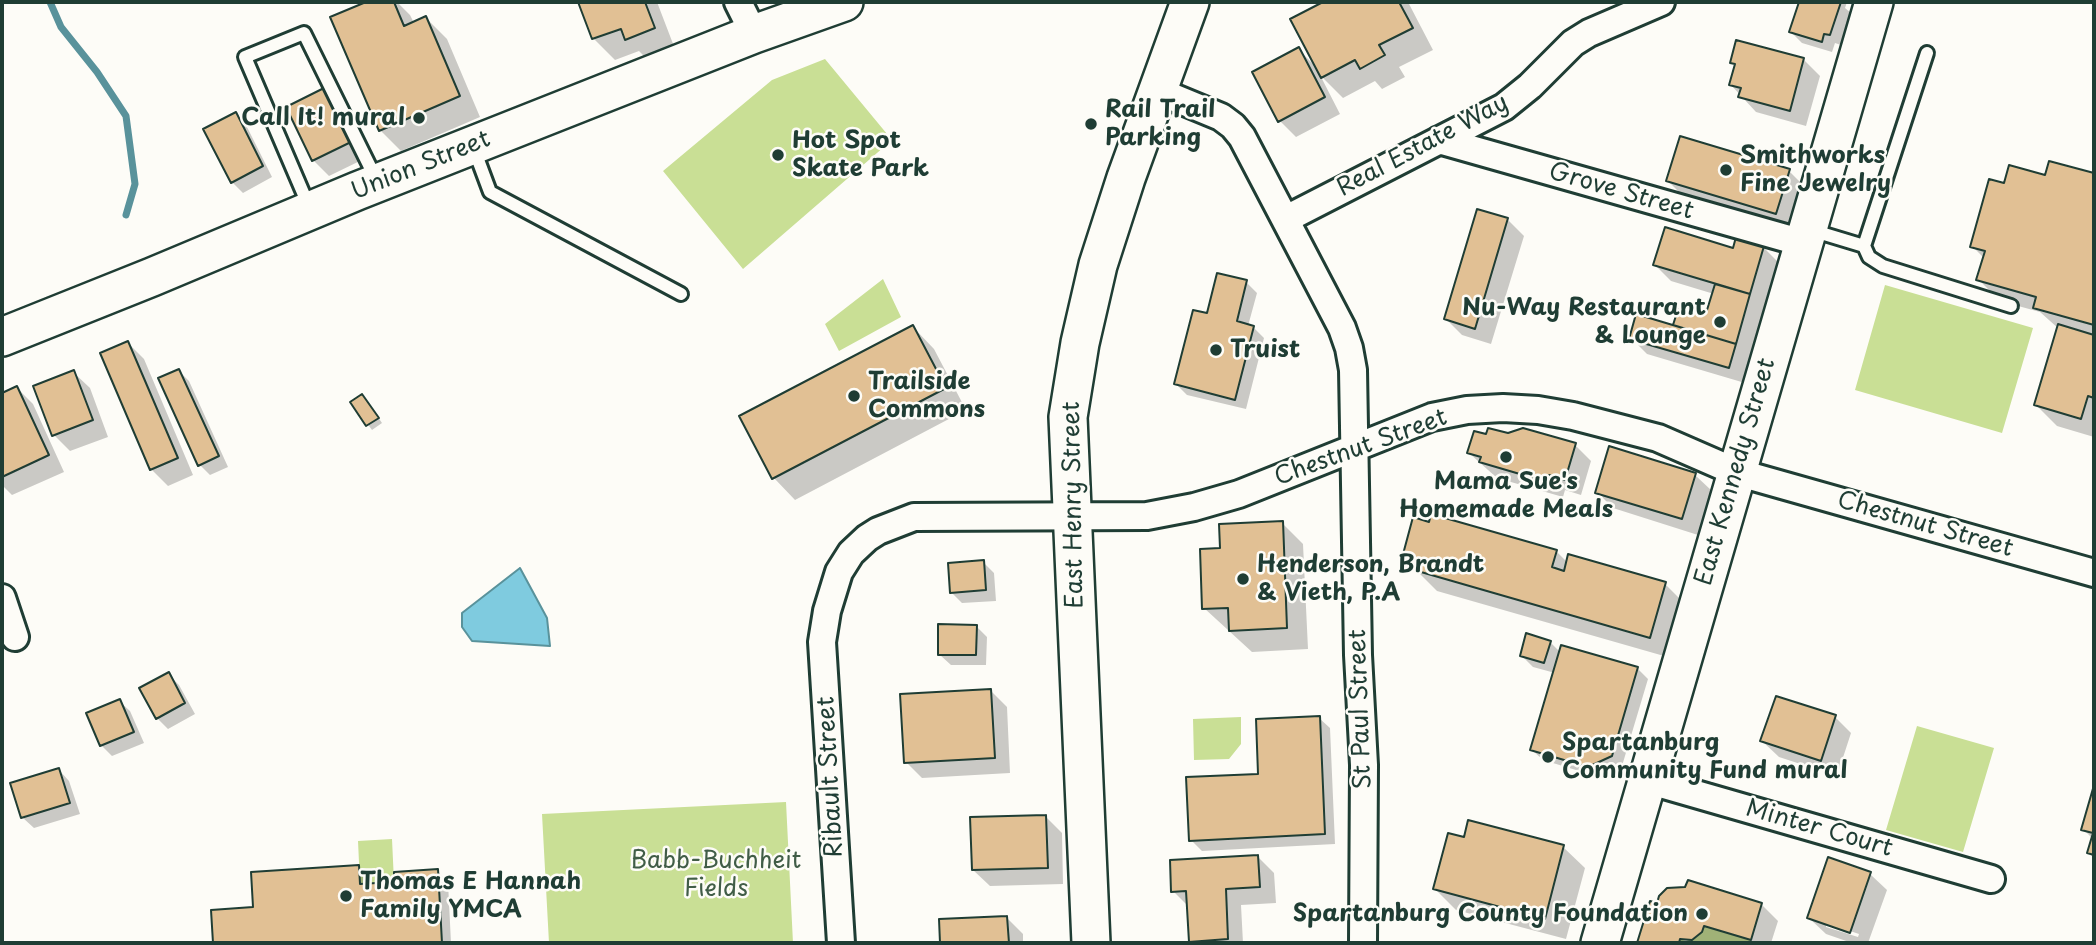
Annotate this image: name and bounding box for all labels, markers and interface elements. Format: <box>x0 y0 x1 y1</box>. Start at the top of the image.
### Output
street label: Real Estate Way <box>1332 89 1514 203</box>
place label: Rail Trail Parking <box>1105 96 1215 152</box>
place label: Call It! mural <box>241 104 405 132</box>
marker: Call It! mural <box>411 110 427 126</box>
marker: Rail Trail Parking <box>1083 116 1099 132</box>
street label: Union Street <box>347 125 495 207</box>
place label: Hot Spot Skate Park <box>792 127 929 183</box>
place label: Smithworks Fine Jewelry <box>1740 142 1891 198</box>
marker: Hot Spot Skate Park <box>770 147 786 163</box>
street label: Grove Street <box>1545 158 1697 226</box>
marker: Smithworks Fine Jewelry <box>1718 162 1734 178</box>
place label: Nu-Way Restaurant & Lounge <box>1462 294 1706 350</box>
marker: Nu-Way Restaurant & Lounge <box>1712 314 1728 330</box>
place label: Truist <box>1230 336 1300 364</box>
marker: Truist <box>1208 342 1224 358</box>
street label: East Kennedy Street <box>1690 355 1782 589</box>
place label: Trailside Commons <box>868 368 985 424</box>
marker: Trailside Commons <box>846 388 862 404</box>
street label: East Henry Street <box>1058 401 1090 609</box>
street label: Chestnut Street <box>1271 403 1451 493</box>
marker: Mama Sue's Homemade Meals <box>1498 449 1514 465</box>
place label: Mama Sue's Homemade Meals <box>1399 468 1613 524</box>
street label: Chestnut Street <box>1834 486 2016 564</box>
place label: Henderson, Brandt & Vieth, P.A <box>1257 551 1484 607</box>
marker: Henderson, Brandt & Vieth, P.A <box>1235 571 1251 587</box>
street label: St Paul Street <box>1344 629 1378 789</box>
street label: Ribault Street <box>812 696 850 858</box>
place label: Spartanburg Community Fund mural <box>1562 729 1848 785</box>
marker: Spartanburg Community Fund mural <box>1540 749 1556 765</box>
street label: Minter Court <box>1742 794 1896 864</box>
park label: Babb-Buchheit Fields <box>631 847 801 903</box>
place label: Thomas E Hannah Family YMCA <box>360 868 581 924</box>
marker: Thomas E Hannah Family YMCA <box>338 888 354 904</box>
place label: Spartanburg County Foundation <box>1293 900 1688 928</box>
marker: Spartanburg County Foundation <box>1694 906 1710 922</box>

